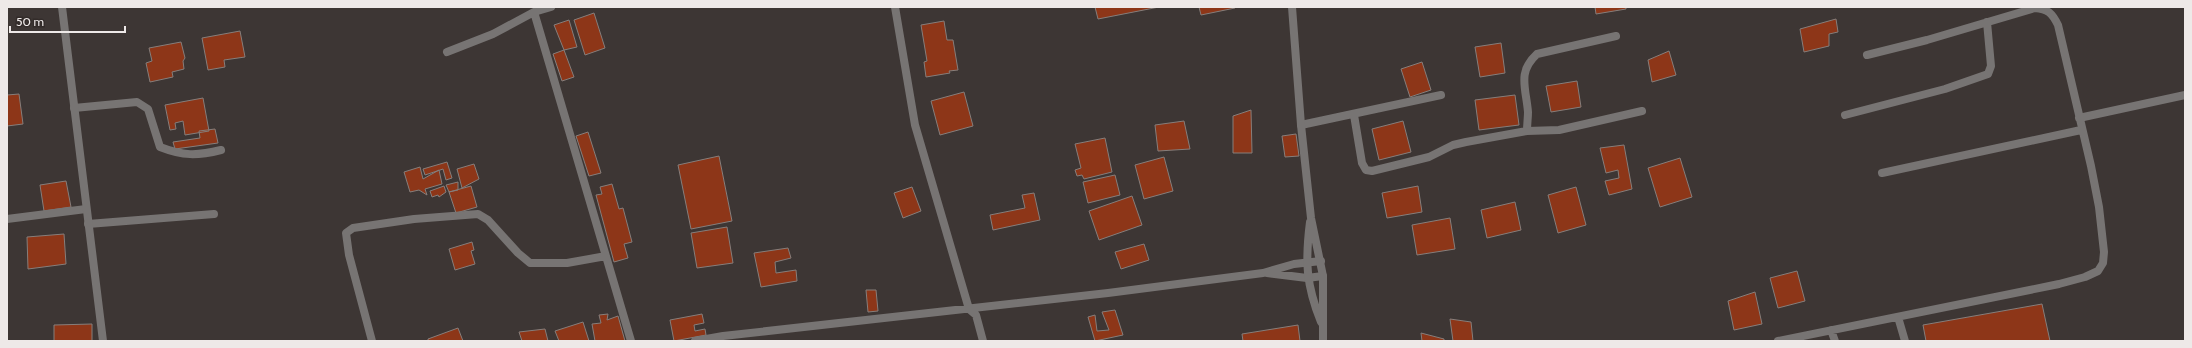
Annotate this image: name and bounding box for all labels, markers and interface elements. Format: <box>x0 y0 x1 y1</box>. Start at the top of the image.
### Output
scale bar <box>10 8 125 34</box>
text: 50 m <box>16 14 44 29</box>

